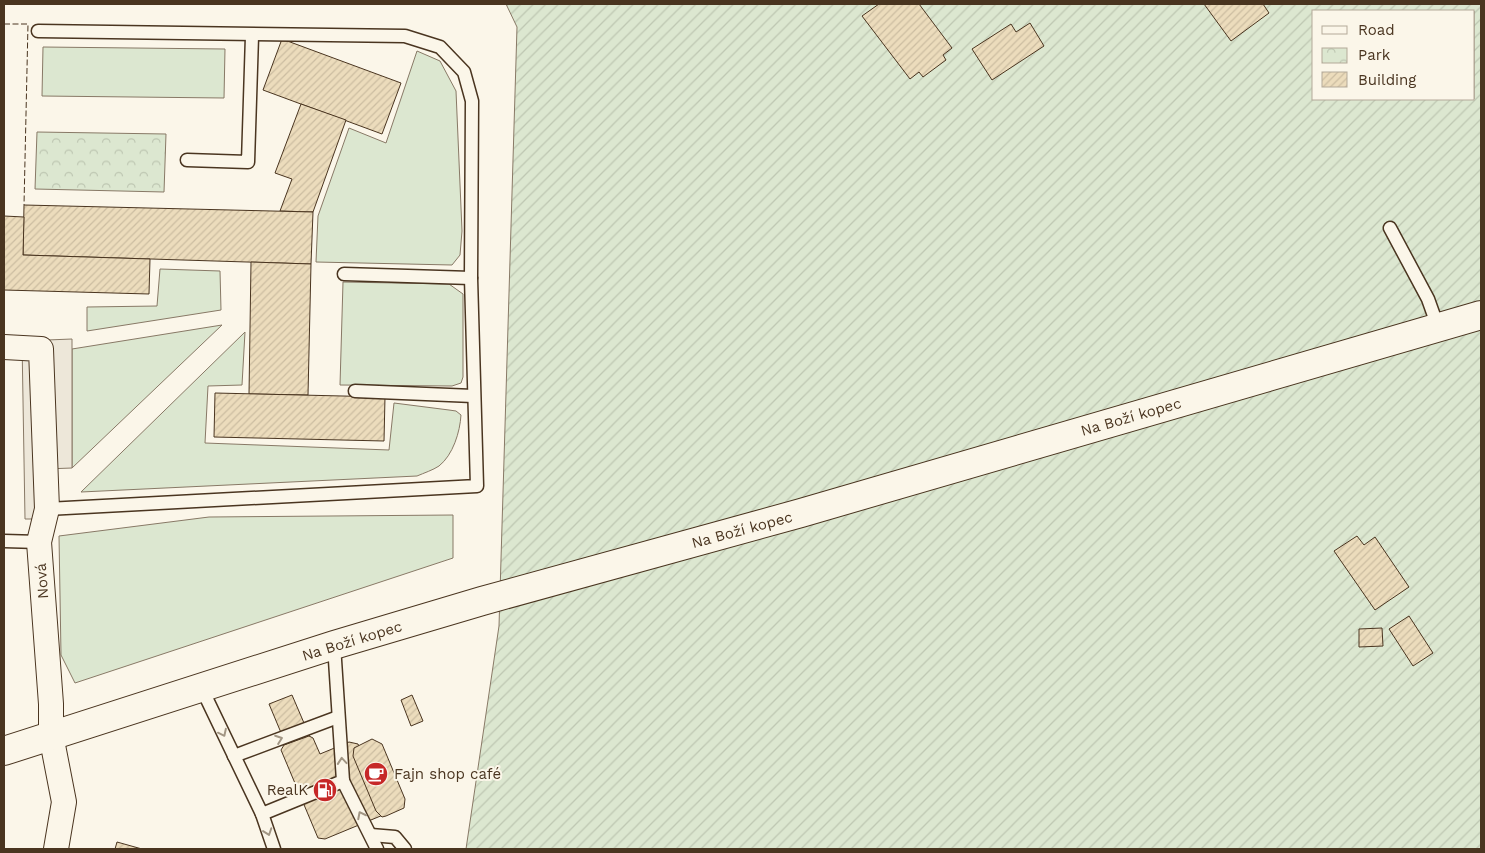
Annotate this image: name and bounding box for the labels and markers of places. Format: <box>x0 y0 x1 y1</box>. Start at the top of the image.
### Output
cafe icon: Fajn shop café <box>363 761 389 787</box>
place label: Fajn shop café <box>394 765 501 783</box>
fuel station icon: RealK <box>312 777 338 803</box>
place label: RealK <box>267 781 308 799</box>

